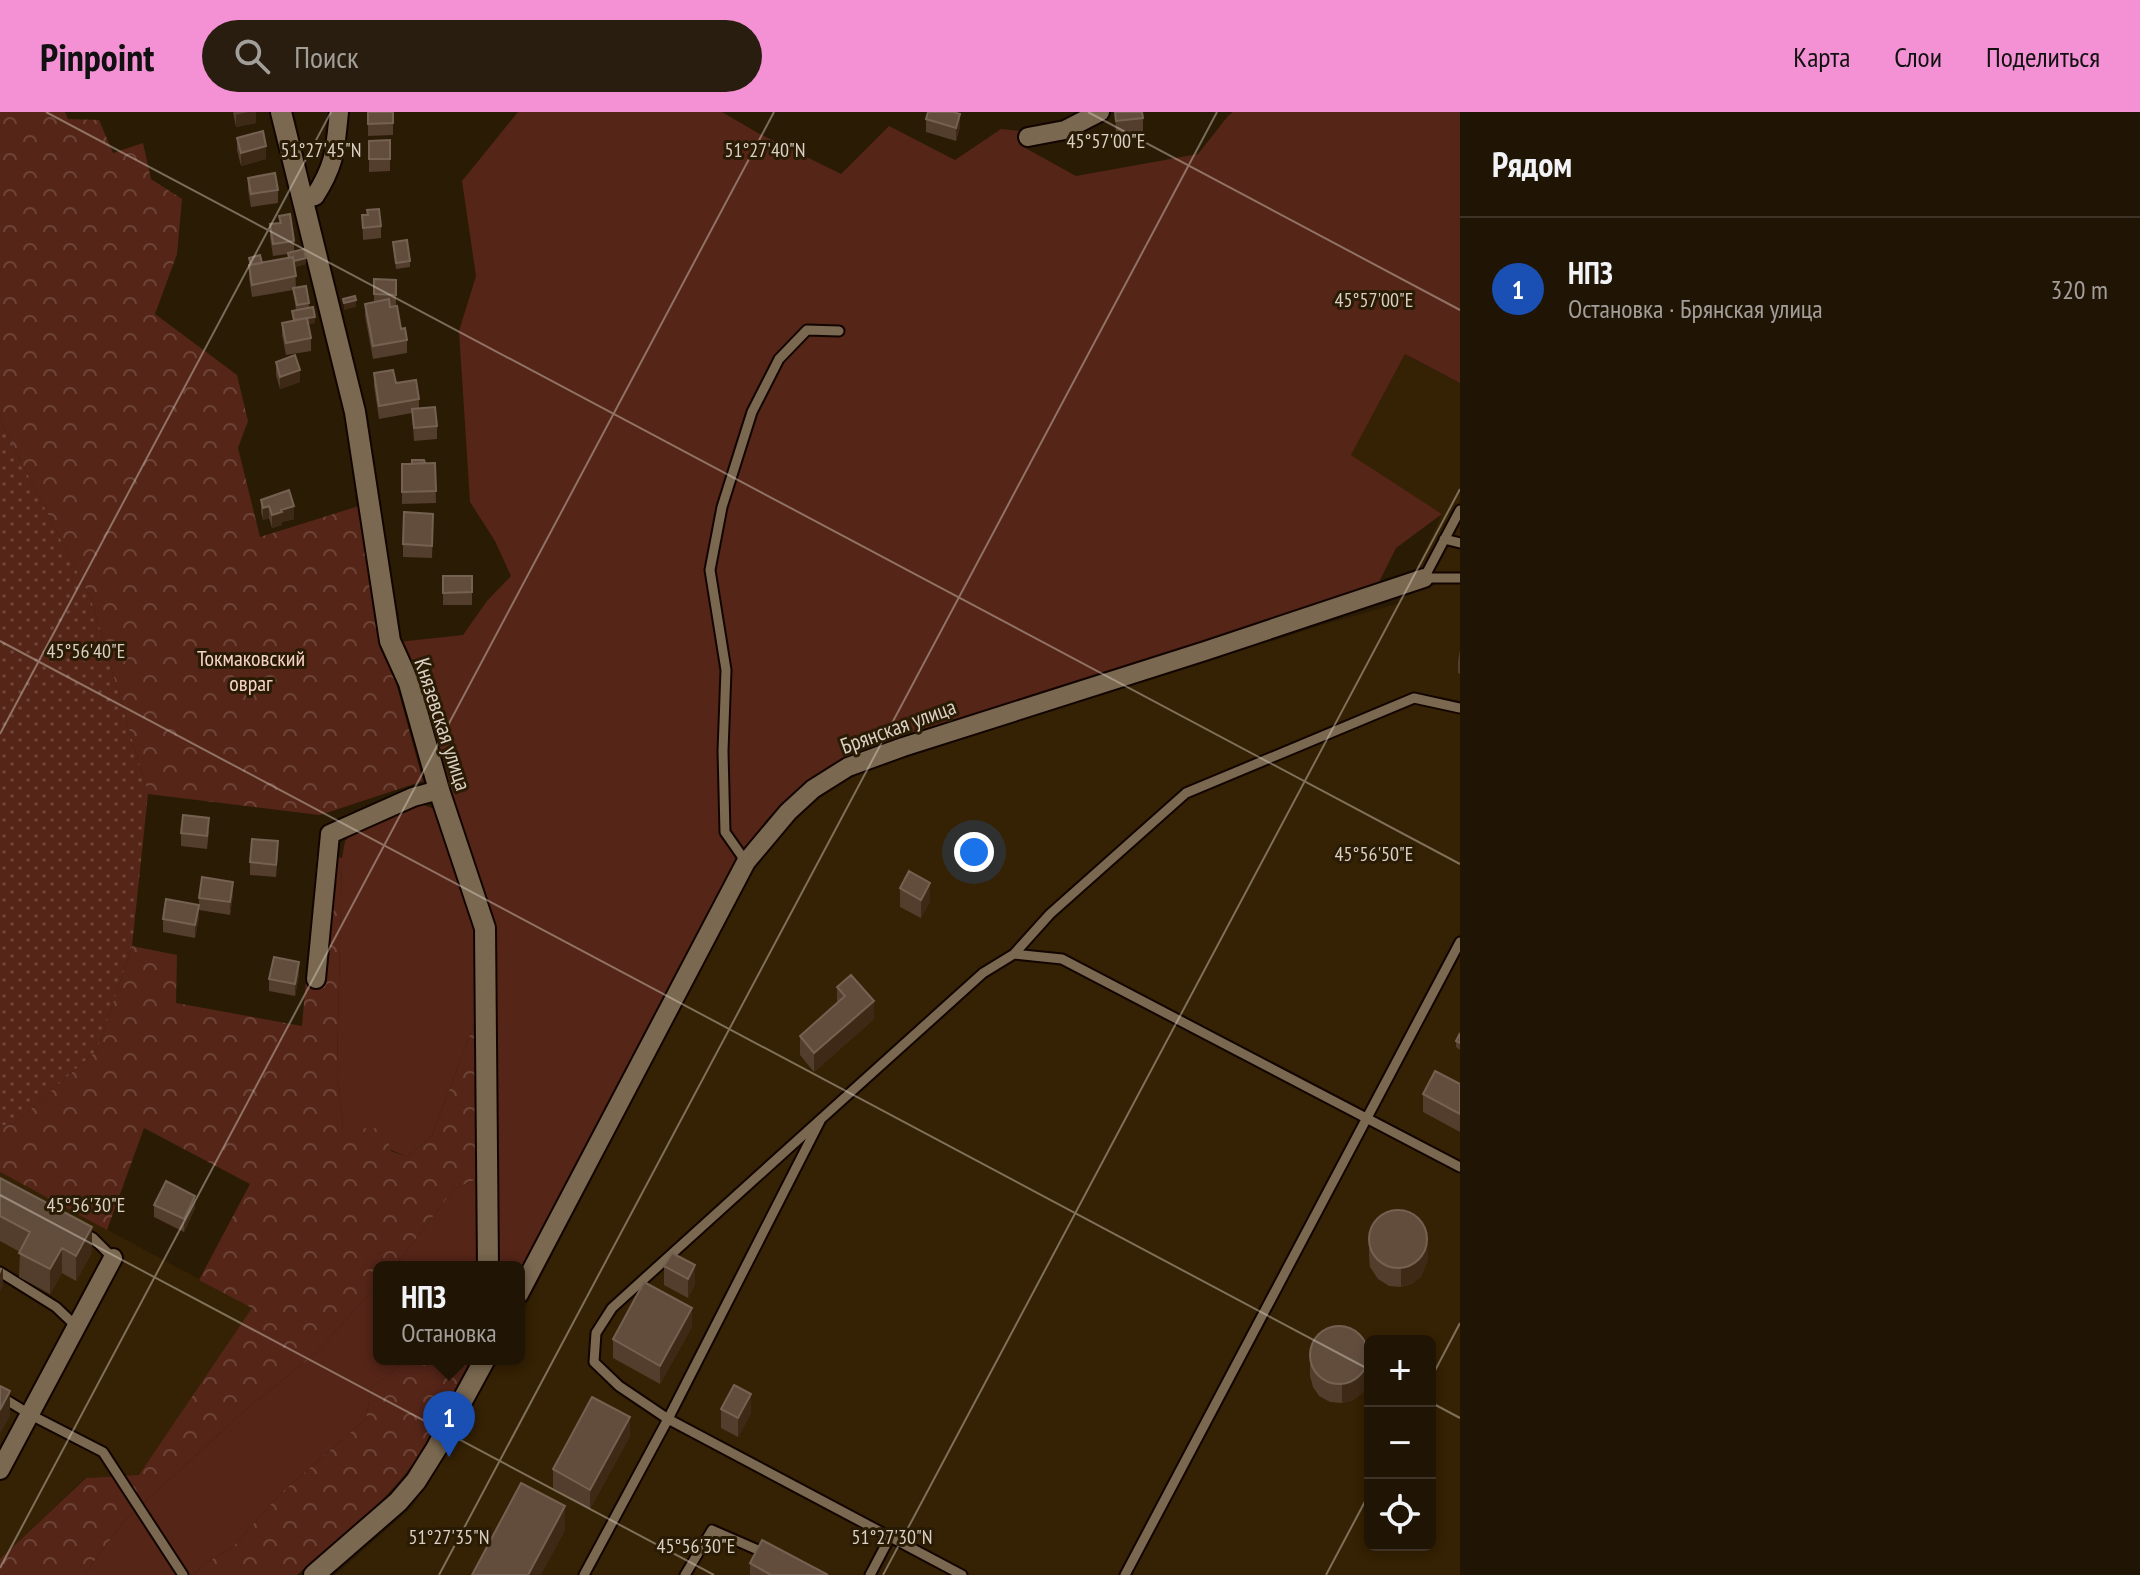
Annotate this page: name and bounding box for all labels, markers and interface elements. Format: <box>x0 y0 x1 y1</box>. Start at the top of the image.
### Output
search box <box>202 20 762 92</box>
text: Pinpoint <box>40 32 154 81</box>
icon: search <box>230 34 274 78</box>
text: Поиск <box>294 37 359 76</box>
text: Карта <box>1793 38 1850 75</box>
text: Слои <box>1894 38 1942 75</box>
text: Поделиться <box>1986 38 2100 75</box>
text: 45°57'00"E <box>1067 128 1145 154</box>
text: 51°27'45"N <box>281 137 361 163</box>
text: 51°27'40"N <box>725 137 805 163</box>
text: Рядом <box>1492 142 1572 186</box>
text: НПЗ <box>1568 253 1613 292</box>
text: 1 <box>1512 273 1524 306</box>
text: 320 m <box>2050 273 2108 306</box>
text: 45°57'00"E <box>1335 287 1413 313</box>
text: Остановка · Брянская улица <box>1568 292 1823 325</box>
text: 45°56'40"E <box>47 638 125 664</box>
park label: Токмаковский овраг <box>197 644 305 697</box>
street label: Князевская улица <box>408 654 478 794</box>
street label: Брянская улица <box>836 692 960 760</box>
your location <box>954 832 994 872</box>
text: 45°56'50"E <box>1335 841 1413 867</box>
text: 45°56'30"E <box>47 1192 125 1218</box>
popup <box>373 1261 525 1365</box>
text: НПЗ <box>401 1277 446 1316</box>
text: Остановка <box>401 1316 497 1349</box>
map controls <box>1364 1335 1436 1551</box>
button: + <box>1364 1335 1436 1407</box>
pin: 1 <box>423 1391 475 1457</box>
button: − <box>1364 1407 1436 1479</box>
button: locate <box>1364 1479 1436 1551</box>
text: 51°27'35"N <box>409 1524 489 1550</box>
text: 51°27'30"N <box>852 1524 932 1550</box>
text: 45°56'30"E <box>657 1533 735 1559</box>

